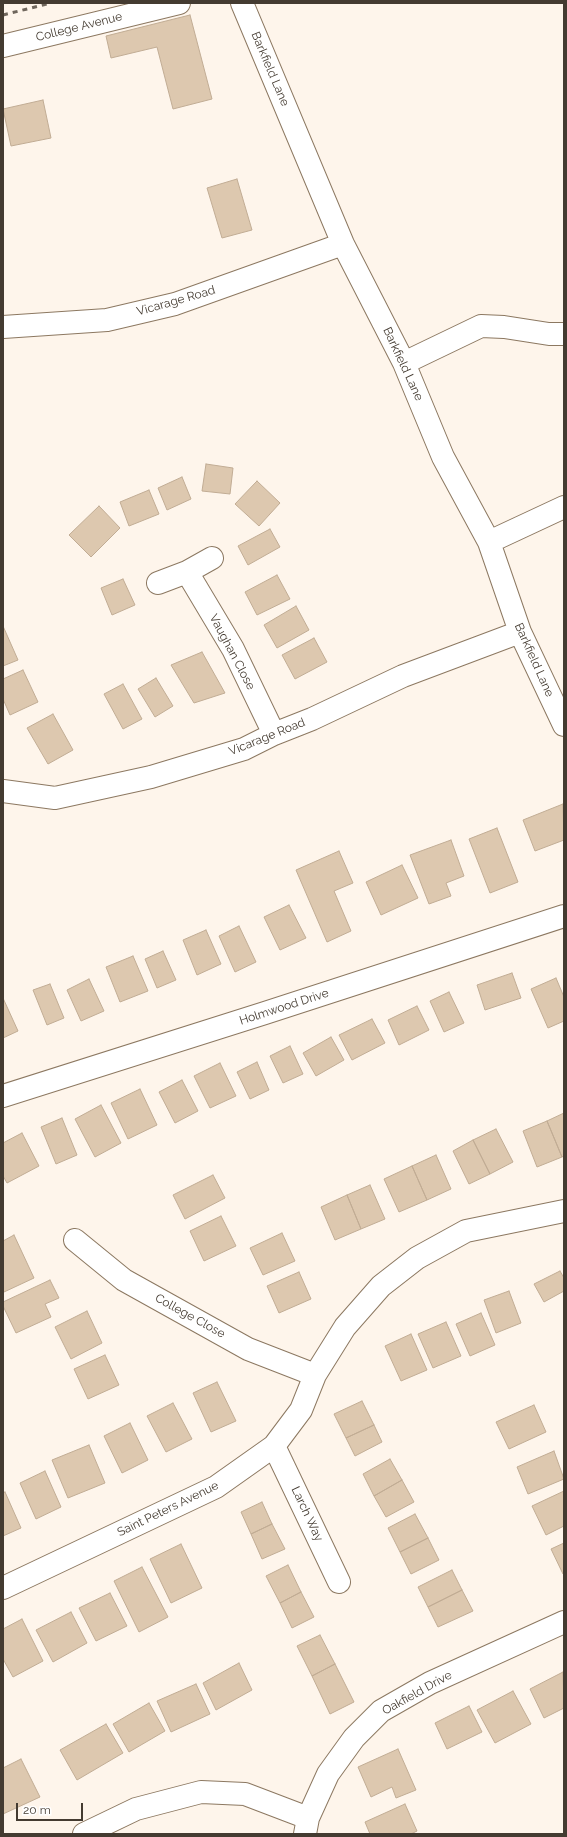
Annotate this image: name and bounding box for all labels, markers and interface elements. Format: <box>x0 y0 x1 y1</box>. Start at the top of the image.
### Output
street label: College Avenue <box>34 9 124 45</box>
street label: Barkfield Lane <box>248 30 292 108</box>
street label: Vicarage Road <box>135 283 217 319</box>
street label: Barkfield Lane <box>380 325 426 403</box>
street label: Vaughan Close <box>206 612 258 692</box>
street label: Barkfield Lane <box>511 621 557 699</box>
street label: Vicarage Road <box>227 715 307 759</box>
street label: Holmwood Drive <box>238 986 330 1028</box>
street label: College Close <box>152 1291 228 1341</box>
street label: Saint Peters Avenue <box>115 1478 221 1540</box>
street label: Larch Way <box>288 1484 326 1544</box>
street label: Oakfield Drive <box>380 1668 454 1718</box>
scale bar <box>18 1795 85 1821</box>
text: 20 m <box>23 1803 51 1817</box>

